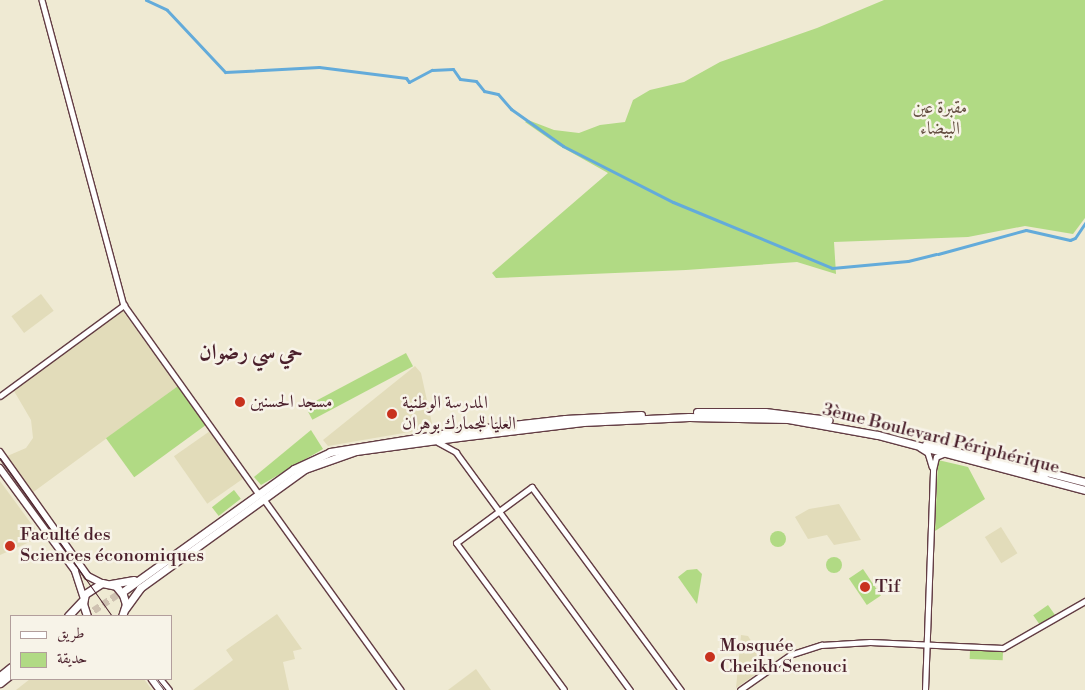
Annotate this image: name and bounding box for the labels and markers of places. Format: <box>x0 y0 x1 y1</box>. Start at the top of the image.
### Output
place label: مسجد الحسنين <box>250 391 333 413</box>
place label: المدرسة الوطنية العليا للجمارك بوهران <box>402 393 516 436</box>
marker: مسجد الحسنين <box>234 396 246 408</box>
marker: المدرسة الوطنية العليا للجمارك بوهران <box>386 408 398 420</box>
place label: Faculté des Sciences économiques <box>20 525 204 568</box>
marker: Faculté des Sciences économiques <box>4 540 16 552</box>
place label: Tif <box>875 576 900 598</box>
marker: Tif <box>859 581 871 593</box>
place label: Mosquée Cheikh Senouci <box>720 636 848 679</box>
marker: Mosquée Cheikh Senouci <box>704 651 716 663</box>

